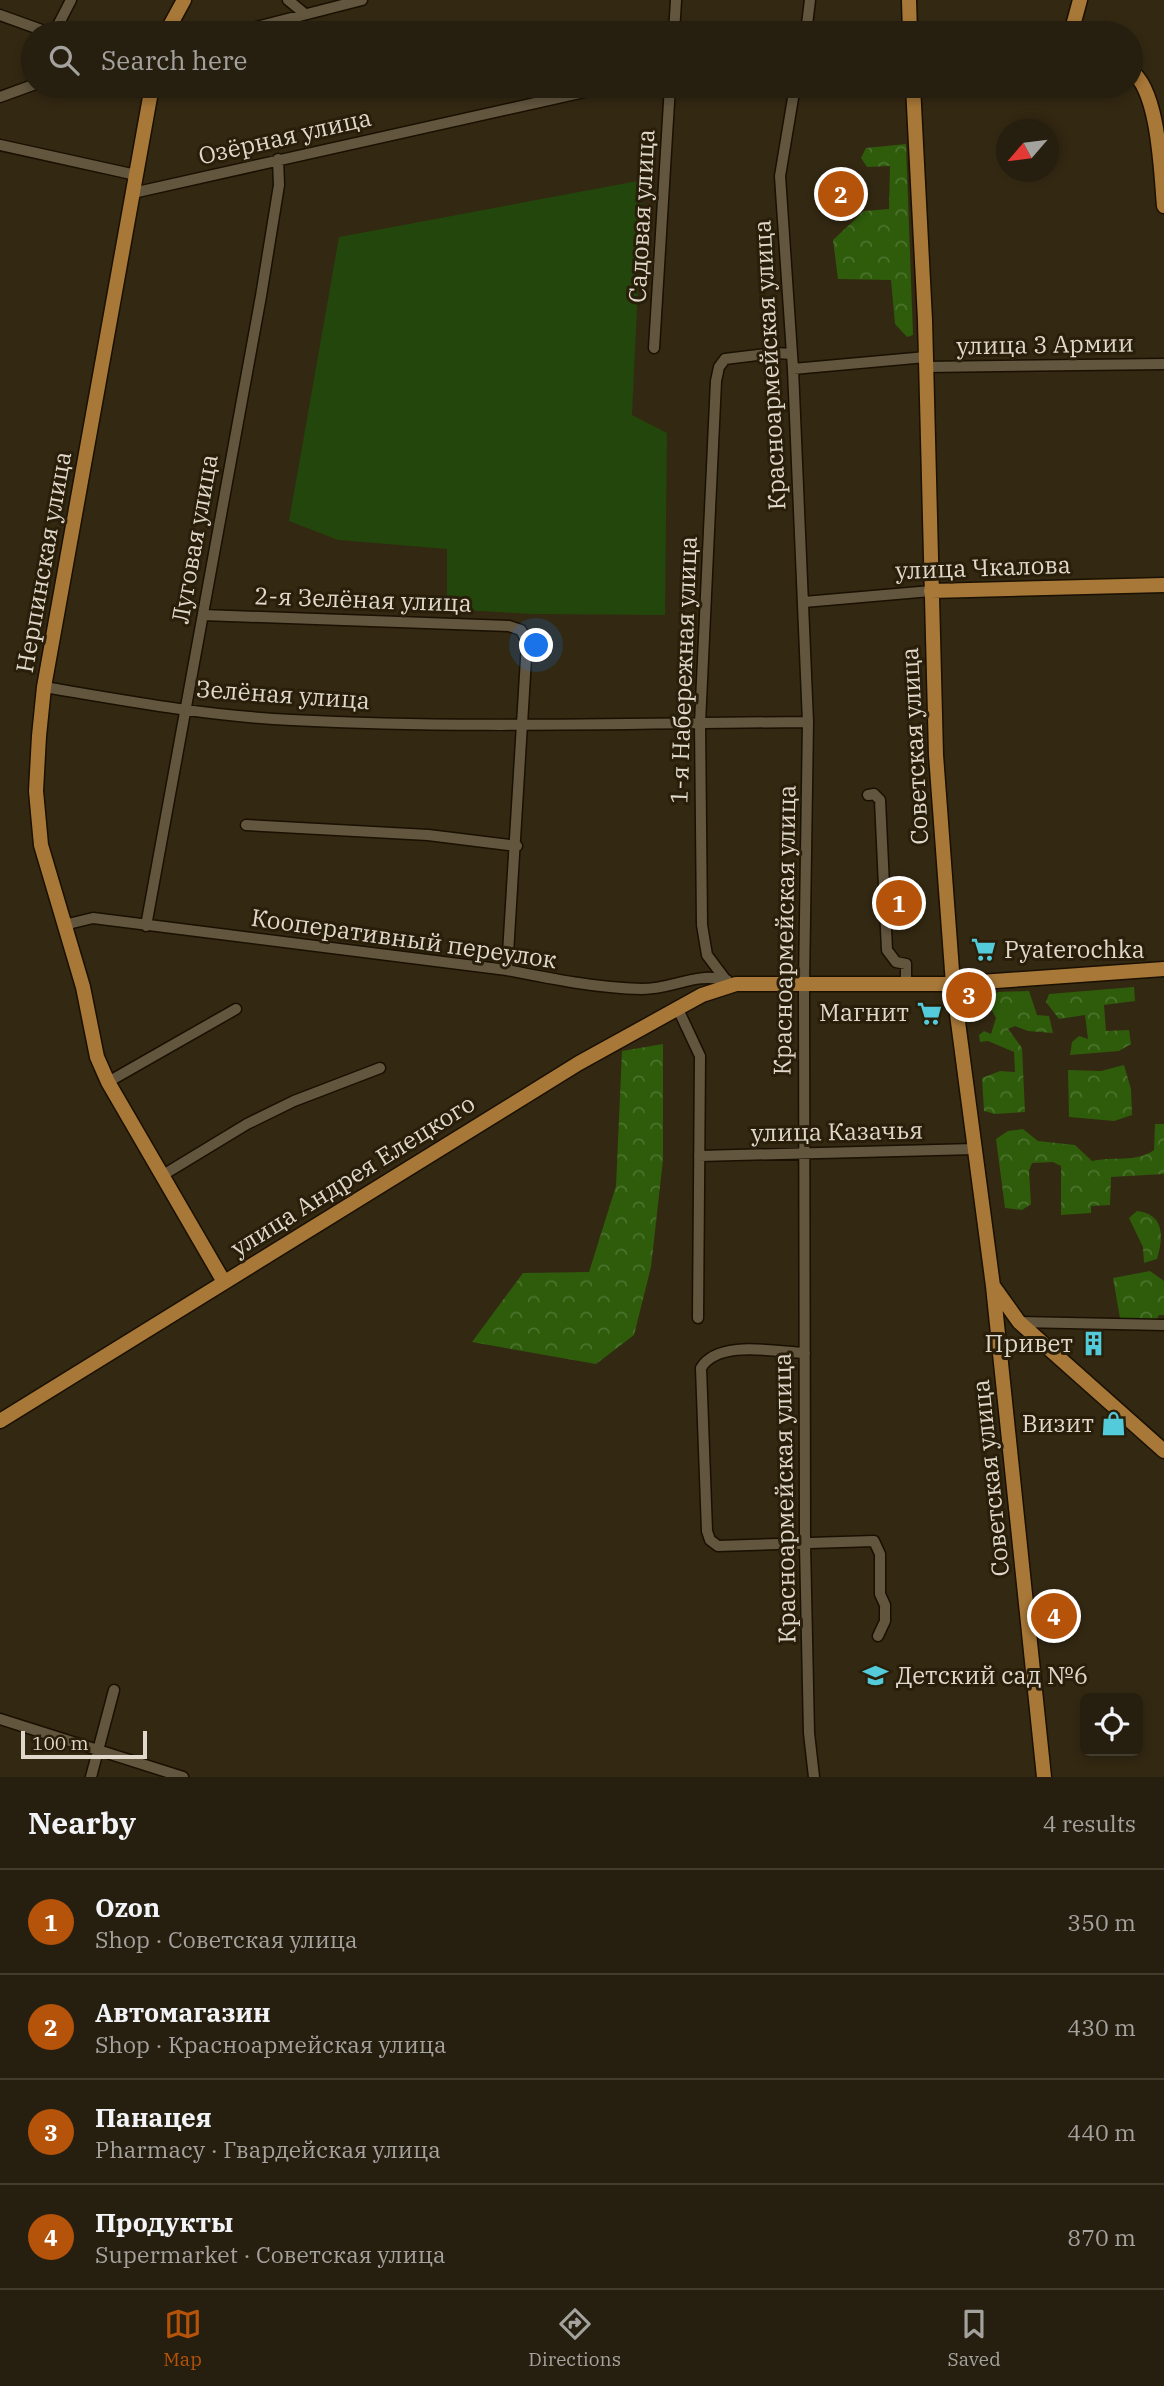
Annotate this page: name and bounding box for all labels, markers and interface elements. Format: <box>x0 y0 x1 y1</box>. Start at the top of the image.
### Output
search box <box>21 21 1143 98</box>
icon: search <box>45 41 83 79</box>
text: Search here <box>101 43 247 77</box>
street label: Озёрная улица <box>195 101 374 171</box>
north arrow <box>996 119 1059 182</box>
street label: Садовая улица <box>620 128 662 304</box>
pin: 2 <box>818 168 864 220</box>
street label: Красноармейская улица <box>745 219 793 511</box>
street label: улица 3 Армии <box>956 326 1134 362</box>
street label: Нерпинская улица <box>8 449 78 675</box>
street label: Луговая улица <box>163 452 225 626</box>
street label: 1-я Набережная улица <box>662 535 704 804</box>
street label: улица Чкалова <box>895 548 1071 586</box>
street label: 2-я Зелёная улица <box>254 579 472 619</box>
your location <box>519 628 553 662</box>
street label: Советская улица <box>893 646 935 846</box>
street label: Зелёная улица <box>195 672 371 716</box>
street label: Красноармейская улица <box>765 784 803 1076</box>
pin: 1 <box>876 877 922 929</box>
street label: Кооперативный переулок <box>249 901 559 975</box>
place label: Pyaterochka <box>1004 933 1145 965</box>
supermarket icon: Pyaterochka <box>970 936 998 964</box>
pin: 3 <box>946 969 992 1021</box>
place label: Магнит <box>819 996 909 1028</box>
supermarket icon: Магнит <box>915 999 943 1027</box>
street label: улица Андрея Елецкого <box>224 1087 481 1264</box>
street label: улица Казачья <box>751 1113 923 1149</box>
place label: Привет <box>985 1327 1073 1359</box>
building icon: Привет <box>1079 1330 1107 1358</box>
street label: Красноармейская улица <box>765 1352 803 1644</box>
street label: Советская улица <box>964 1378 1016 1578</box>
place label: Визит <box>1022 1407 1094 1439</box>
shop icon: Визит <box>1100 1410 1128 1438</box>
pin: 4 <box>1031 1590 1077 1642</box>
place label: Детский сад №6 <box>896 1659 1088 1691</box>
school or university icon: Детский сад №6 <box>862 1662 890 1690</box>
map controls <box>1080 1693 1143 1756</box>
button: locate <box>1080 1693 1143 1756</box>
scale bar <box>21 1728 147 1760</box>
text: 100 m <box>32 1731 89 1755</box>
text: Nearby <box>28 1803 136 1842</box>
text: 4 results <box>1043 1808 1136 1838</box>
text: Ozon <box>95 1890 160 1924</box>
text: 1 <box>44 1907 58 1937</box>
text: 350 m <box>1067 1907 1136 1937</box>
text: Shop · Советская улица <box>95 1924 358 1954</box>
text: Автомагазин <box>95 1995 271 2029</box>
text: 2 <box>44 2012 58 2042</box>
text: 430 m <box>1067 2012 1136 2042</box>
text: Shop · Красноармейская улица <box>95 2029 447 2059</box>
text: Панацея <box>95 2100 212 2134</box>
text: 3 <box>44 2117 58 2147</box>
text: 440 m <box>1067 2117 1136 2147</box>
text: Pharmacy · Гвардейская улица <box>95 2134 441 2164</box>
text: Продукты <box>95 2205 233 2239</box>
text: 4 <box>44 2222 58 2252</box>
text: 870 m <box>1067 2222 1136 2252</box>
text: Supermarket · Советская улица <box>95 2239 445 2269</box>
tab: Map <box>163 2305 202 2371</box>
tab: Directions <box>528 2305 621 2371</box>
tab: Saved <box>948 2305 1001 2371</box>

